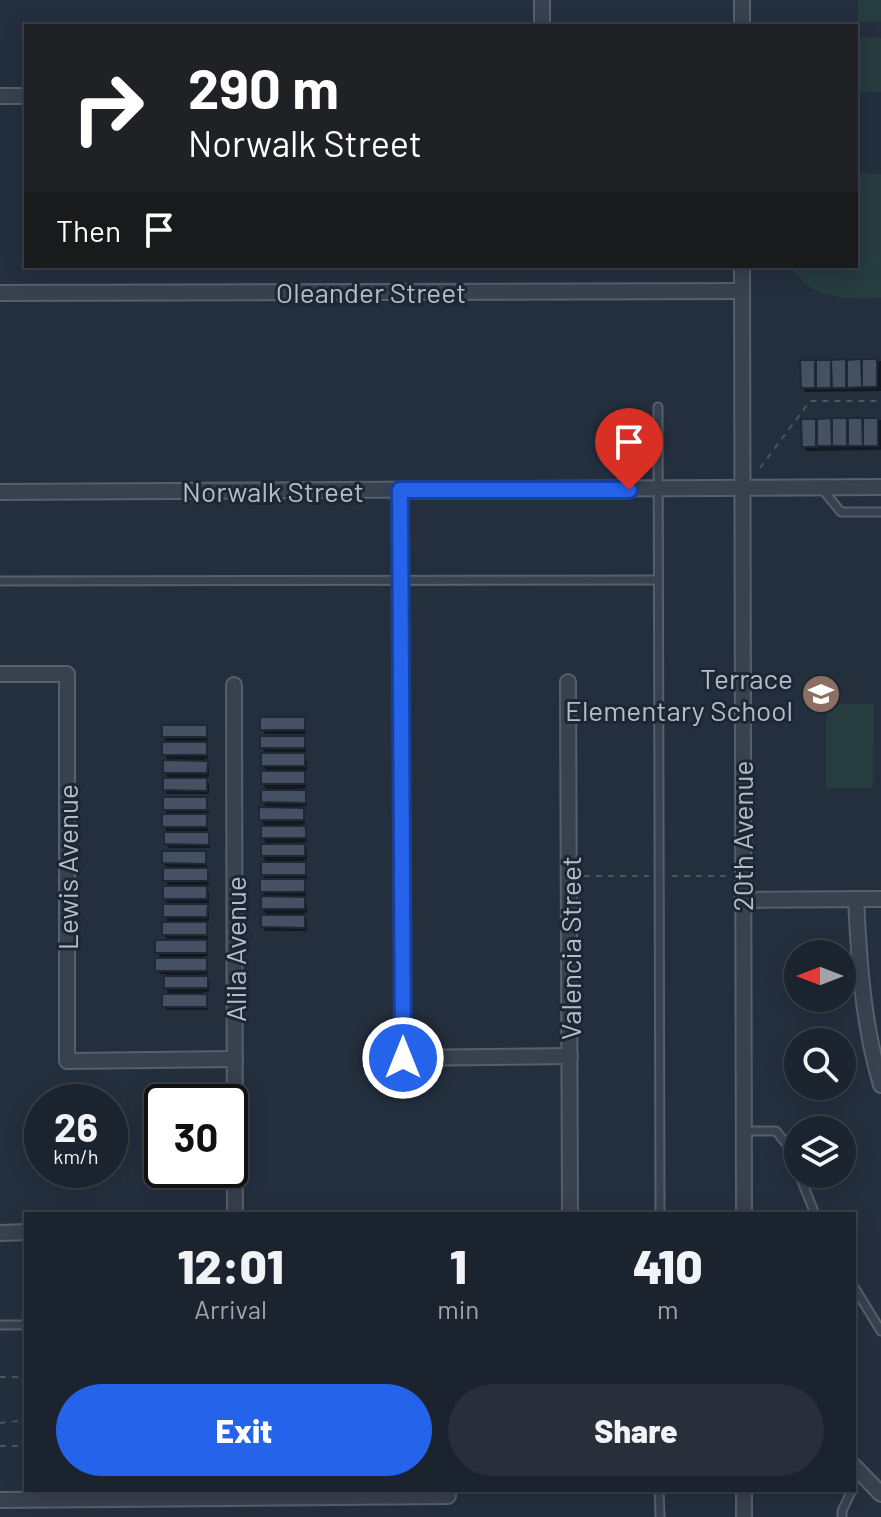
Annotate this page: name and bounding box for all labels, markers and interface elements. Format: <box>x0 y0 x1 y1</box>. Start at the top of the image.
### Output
text: 290 m <box>188 53 339 120</box>
icon: right <box>56 56 160 160</box>
text: Norwalk Street <box>188 121 422 164</box>
icon: arrive <box>137 208 181 252</box>
text: Then <box>56 212 121 248</box>
street label: Oleander Street <box>276 275 466 309</box>
pin <box>595 408 663 490</box>
icon: arrive <box>607 420 651 464</box>
street label: Norwalk Street <box>182 474 364 508</box>
place label: Terrace Elementary School <box>565 661 793 727</box>
school or university icon: Terrace Elementary School <box>800 673 842 715</box>
street label: 20th Avenue <box>725 761 759 911</box>
street label: Lewis Avenue <box>50 784 84 950</box>
street label: Valencia Street <box>553 856 587 1040</box>
street label: Alila Avenue <box>218 876 252 1022</box>
north arrow <box>784 940 856 1012</box>
map controls <box>784 940 856 1188</box>
position arrow <box>361 1016 445 1100</box>
button: search <box>784 1028 856 1100</box>
speed limit sign: 30 <box>144 1084 248 1188</box>
text: 26 <box>54 1102 98 1150</box>
button: layers <box>784 1116 856 1188</box>
text: km/h <box>53 1144 99 1168</box>
text: 12:01 <box>177 1236 284 1294</box>
text: 1 <box>450 1236 467 1294</box>
text: 410 <box>633 1236 703 1294</box>
text: Arrival <box>194 1293 267 1324</box>
text: min <box>437 1293 479 1324</box>
text: m <box>657 1293 678 1324</box>
button: Exit <box>56 1384 432 1476</box>
button: Share <box>448 1384 824 1476</box>

